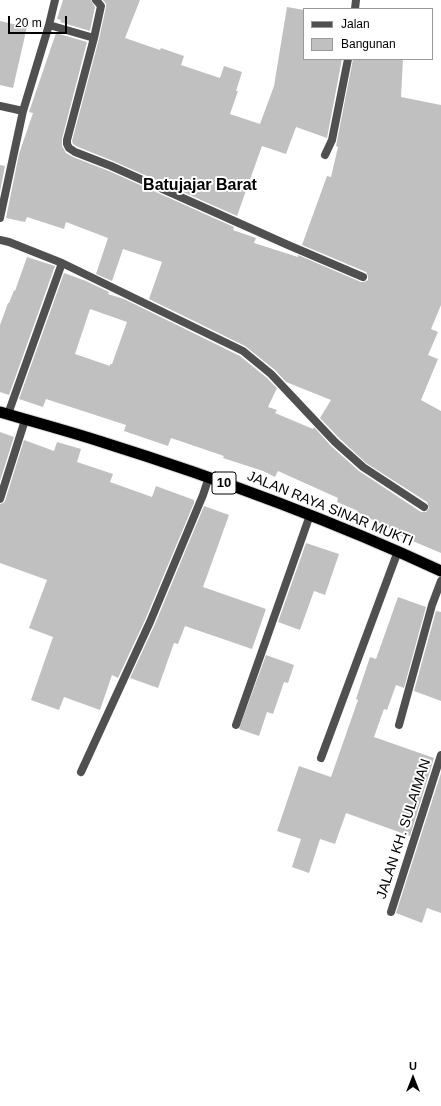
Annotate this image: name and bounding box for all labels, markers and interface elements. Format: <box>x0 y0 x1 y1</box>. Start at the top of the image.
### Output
scale bar <box>10 8 69 34</box>
legend <box>303 8 433 60</box>
text: 20 m <box>15 16 42 30</box>
text: Jalan <box>341 17 370 31</box>
text: Bangunan <box>341 37 396 51</box>
district label: Batujajar Barat <box>143 176 257 196</box>
street label: JALAN RAYA SINAR MUKTI <box>245 468 415 550</box>
road number: 10 <box>212 472 236 494</box>
street label: JALAN KH. SULAIMAN <box>373 757 435 901</box>
north arrow <box>393 1058 433 1098</box>
text: U <box>409 1060 417 1072</box>

